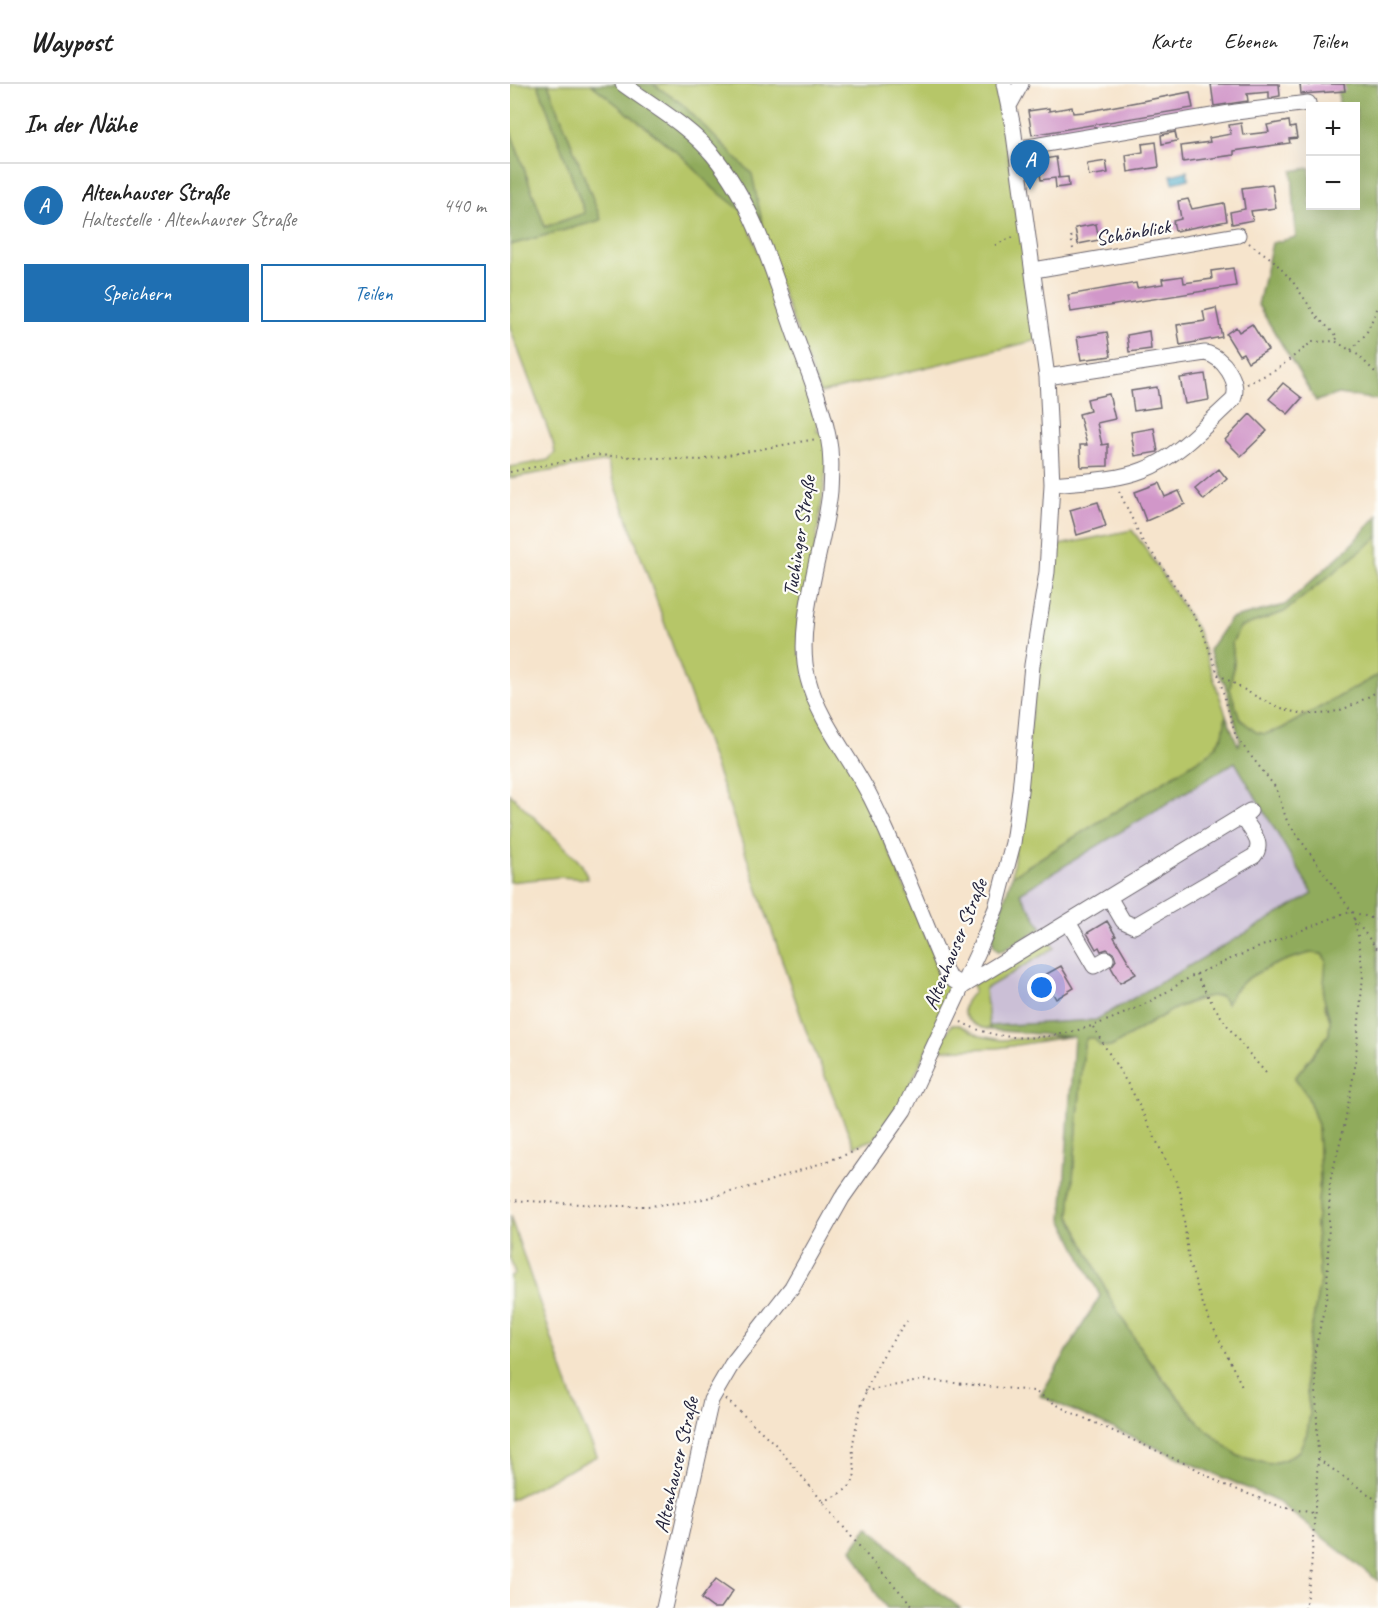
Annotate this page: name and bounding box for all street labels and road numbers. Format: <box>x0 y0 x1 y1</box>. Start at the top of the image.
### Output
street label: Schönblick <box>1094 212 1174 251</box>
street label: Tuchinger Straße <box>777 472 822 598</box>
street label: Altenhauser Straße <box>917 873 994 1013</box>
street label: Altenhauser Straße <box>648 1392 705 1535</box>

